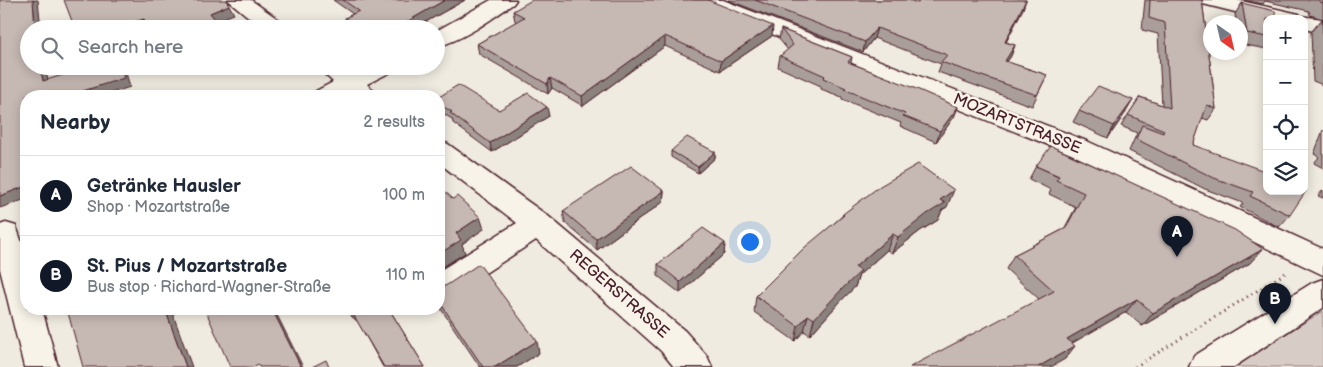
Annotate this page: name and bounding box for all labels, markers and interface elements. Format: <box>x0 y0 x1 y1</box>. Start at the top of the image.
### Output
north arrow <box>1203 15 1248 60</box>
map controls <box>1263 15 1308 195</box>
button: + <box>1263 15 1308 60</box>
search box <box>20 20 445 75</box>
icon: search <box>38 34 66 62</box>
text: Search here <box>78 36 183 59</box>
button: − <box>1263 60 1308 105</box>
street label: MOZARTSTRASSE <box>950 90 1084 158</box>
button: locate <box>1263 105 1308 150</box>
text: Nearby <box>40 110 110 135</box>
text: 2 results <box>363 113 425 132</box>
button: layers <box>1263 150 1308 195</box>
text: Getränke Hausler <box>87 175 241 198</box>
text: A <box>51 186 61 205</box>
text: 100 m <box>382 186 425 205</box>
text: Shop · Mozartstraße <box>87 198 230 217</box>
pin: A <box>1161 216 1193 257</box>
your location <box>737 229 763 255</box>
street label: REGERSTRASSE <box>565 246 673 342</box>
text: St. Pius / Mozartstraße <box>87 255 287 278</box>
text: B <box>50 266 62 285</box>
text: 110 m <box>386 266 425 285</box>
text: Bus stop · Richard-Wagner-Straße <box>87 278 331 297</box>
pin: B <box>1259 283 1291 324</box>

